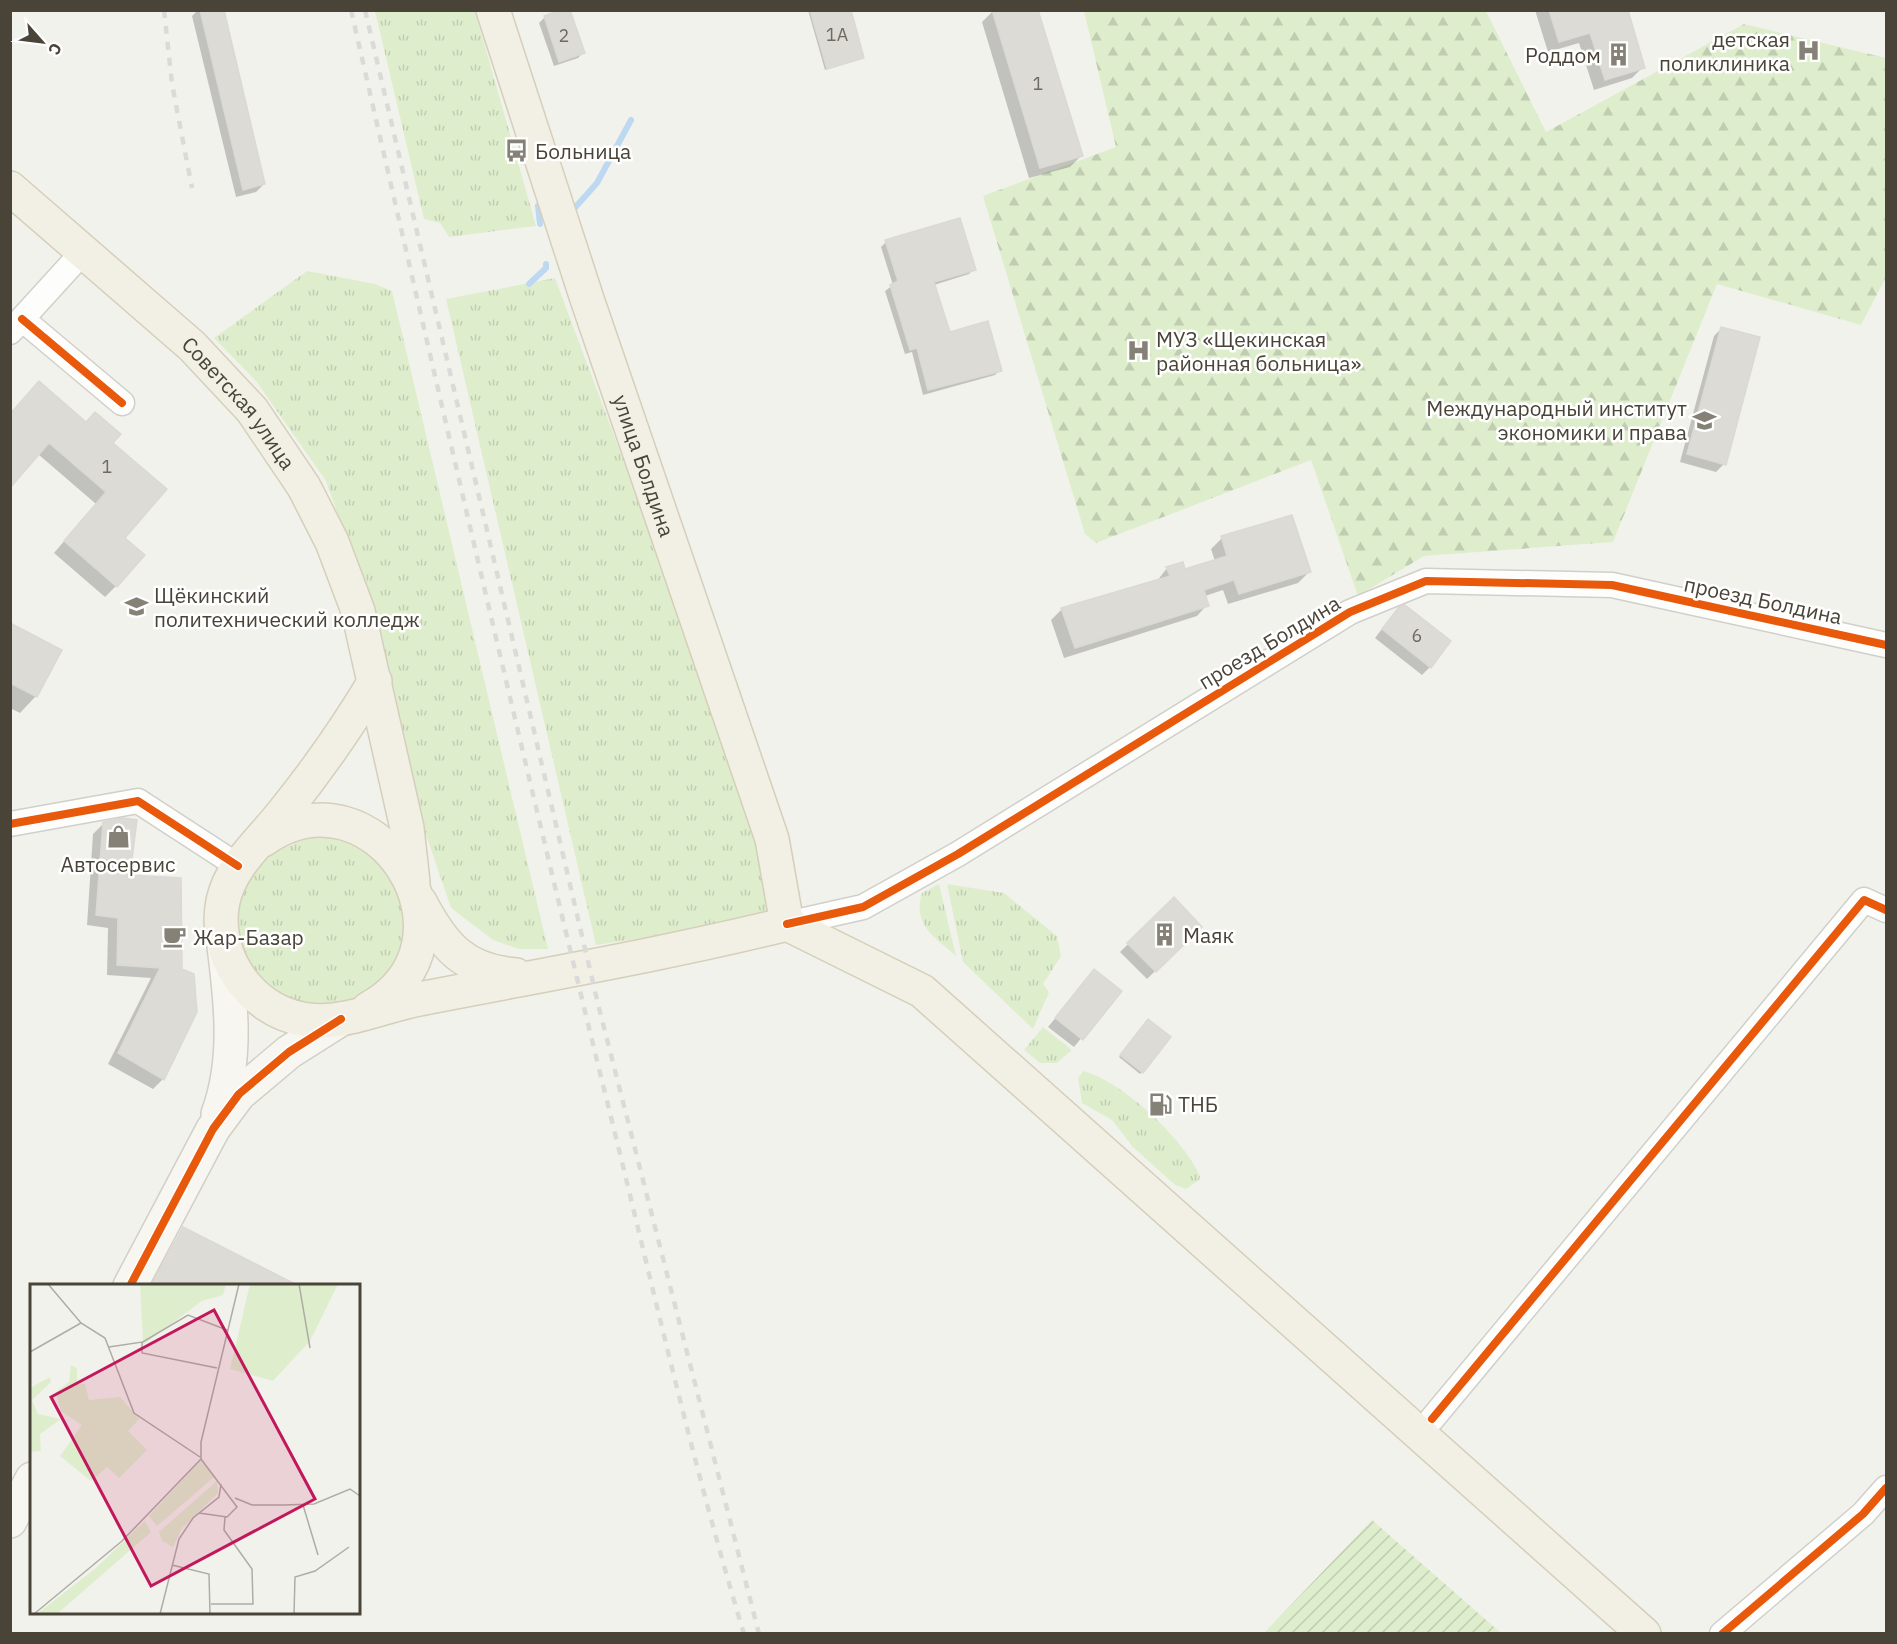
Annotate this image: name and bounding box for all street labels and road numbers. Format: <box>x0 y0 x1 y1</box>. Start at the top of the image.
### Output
street label: Советская улица <box>176 330 302 475</box>
street label: улица Болдина <box>607 391 681 540</box>
street label: проезд Болдина <box>1681 570 1845 630</box>
street label: проезд Болдина <box>1193 589 1345 695</box>

